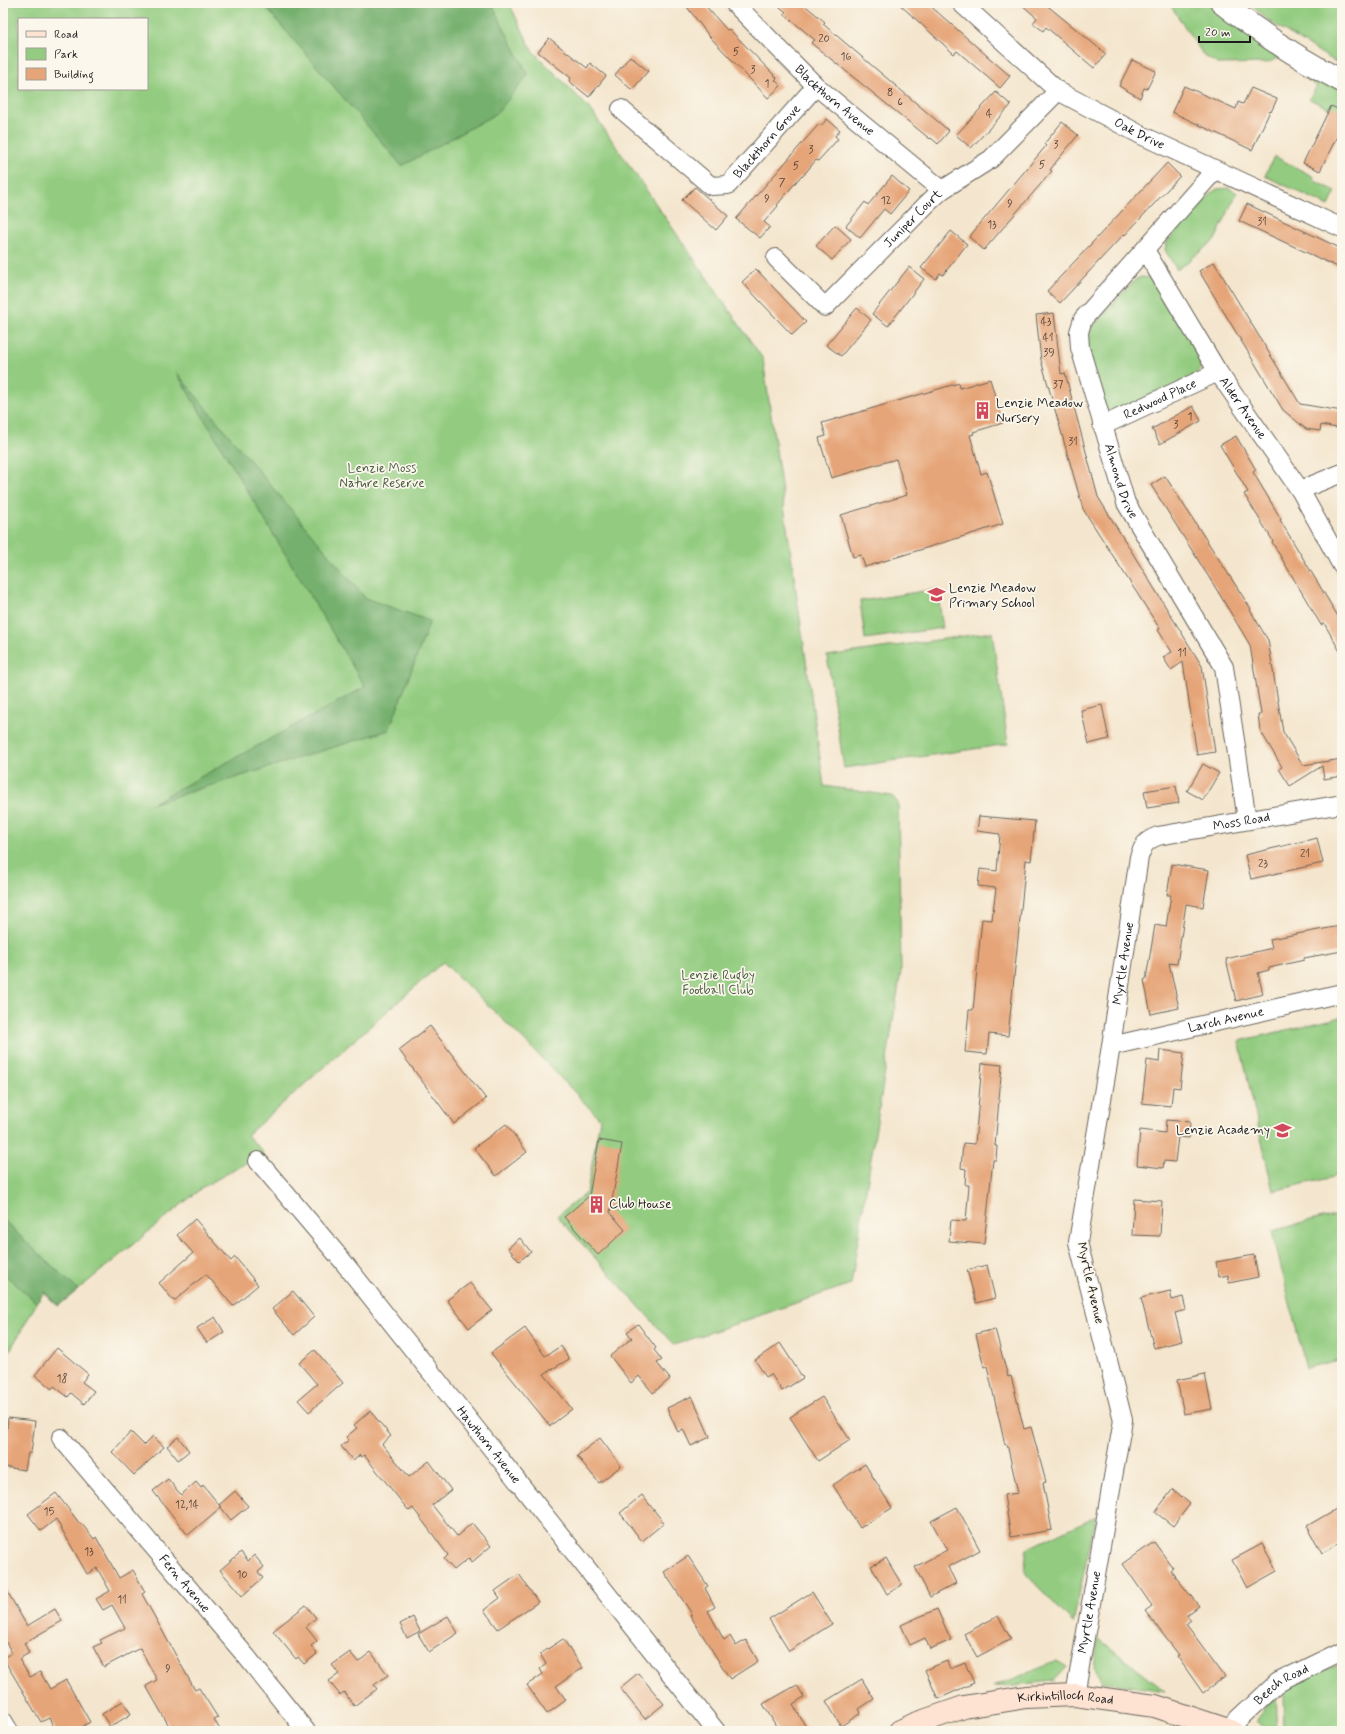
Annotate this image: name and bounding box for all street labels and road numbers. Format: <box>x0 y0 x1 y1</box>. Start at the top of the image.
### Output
street label: Blackthorn Avenue <box>791 61 878 139</box>
street label: Blackthorn Grove <box>729 101 804 182</box>
street label: Oak Drive <box>1111 114 1168 153</box>
street label: Juniper Court <box>880 185 946 251</box>
street label: Alder Avenue <box>1215 373 1271 443</box>
street label: Redwood Place <box>1121 375 1199 423</box>
street label: Almond Drive <box>1100 441 1142 522</box>
street label: Moss Road <box>1212 808 1271 835</box>
street label: Myrtle Avenue <box>1109 921 1138 1006</box>
street label: Larch Avenue <box>1187 1003 1266 1037</box>
street label: Myrtle Avenue <box>1072 1240 1108 1326</box>
street label: Hawthorn Avenue <box>453 1403 525 1487</box>
street label: Fern Avenue <box>155 1551 214 1616</box>
street label: Myrtle Avenue <box>1074 1570 1105 1655</box>
street label: Beech Road <box>1250 1660 1311 1709</box>
street label: Kirkintilloch Road <box>1016 1686 1115 1709</box>

